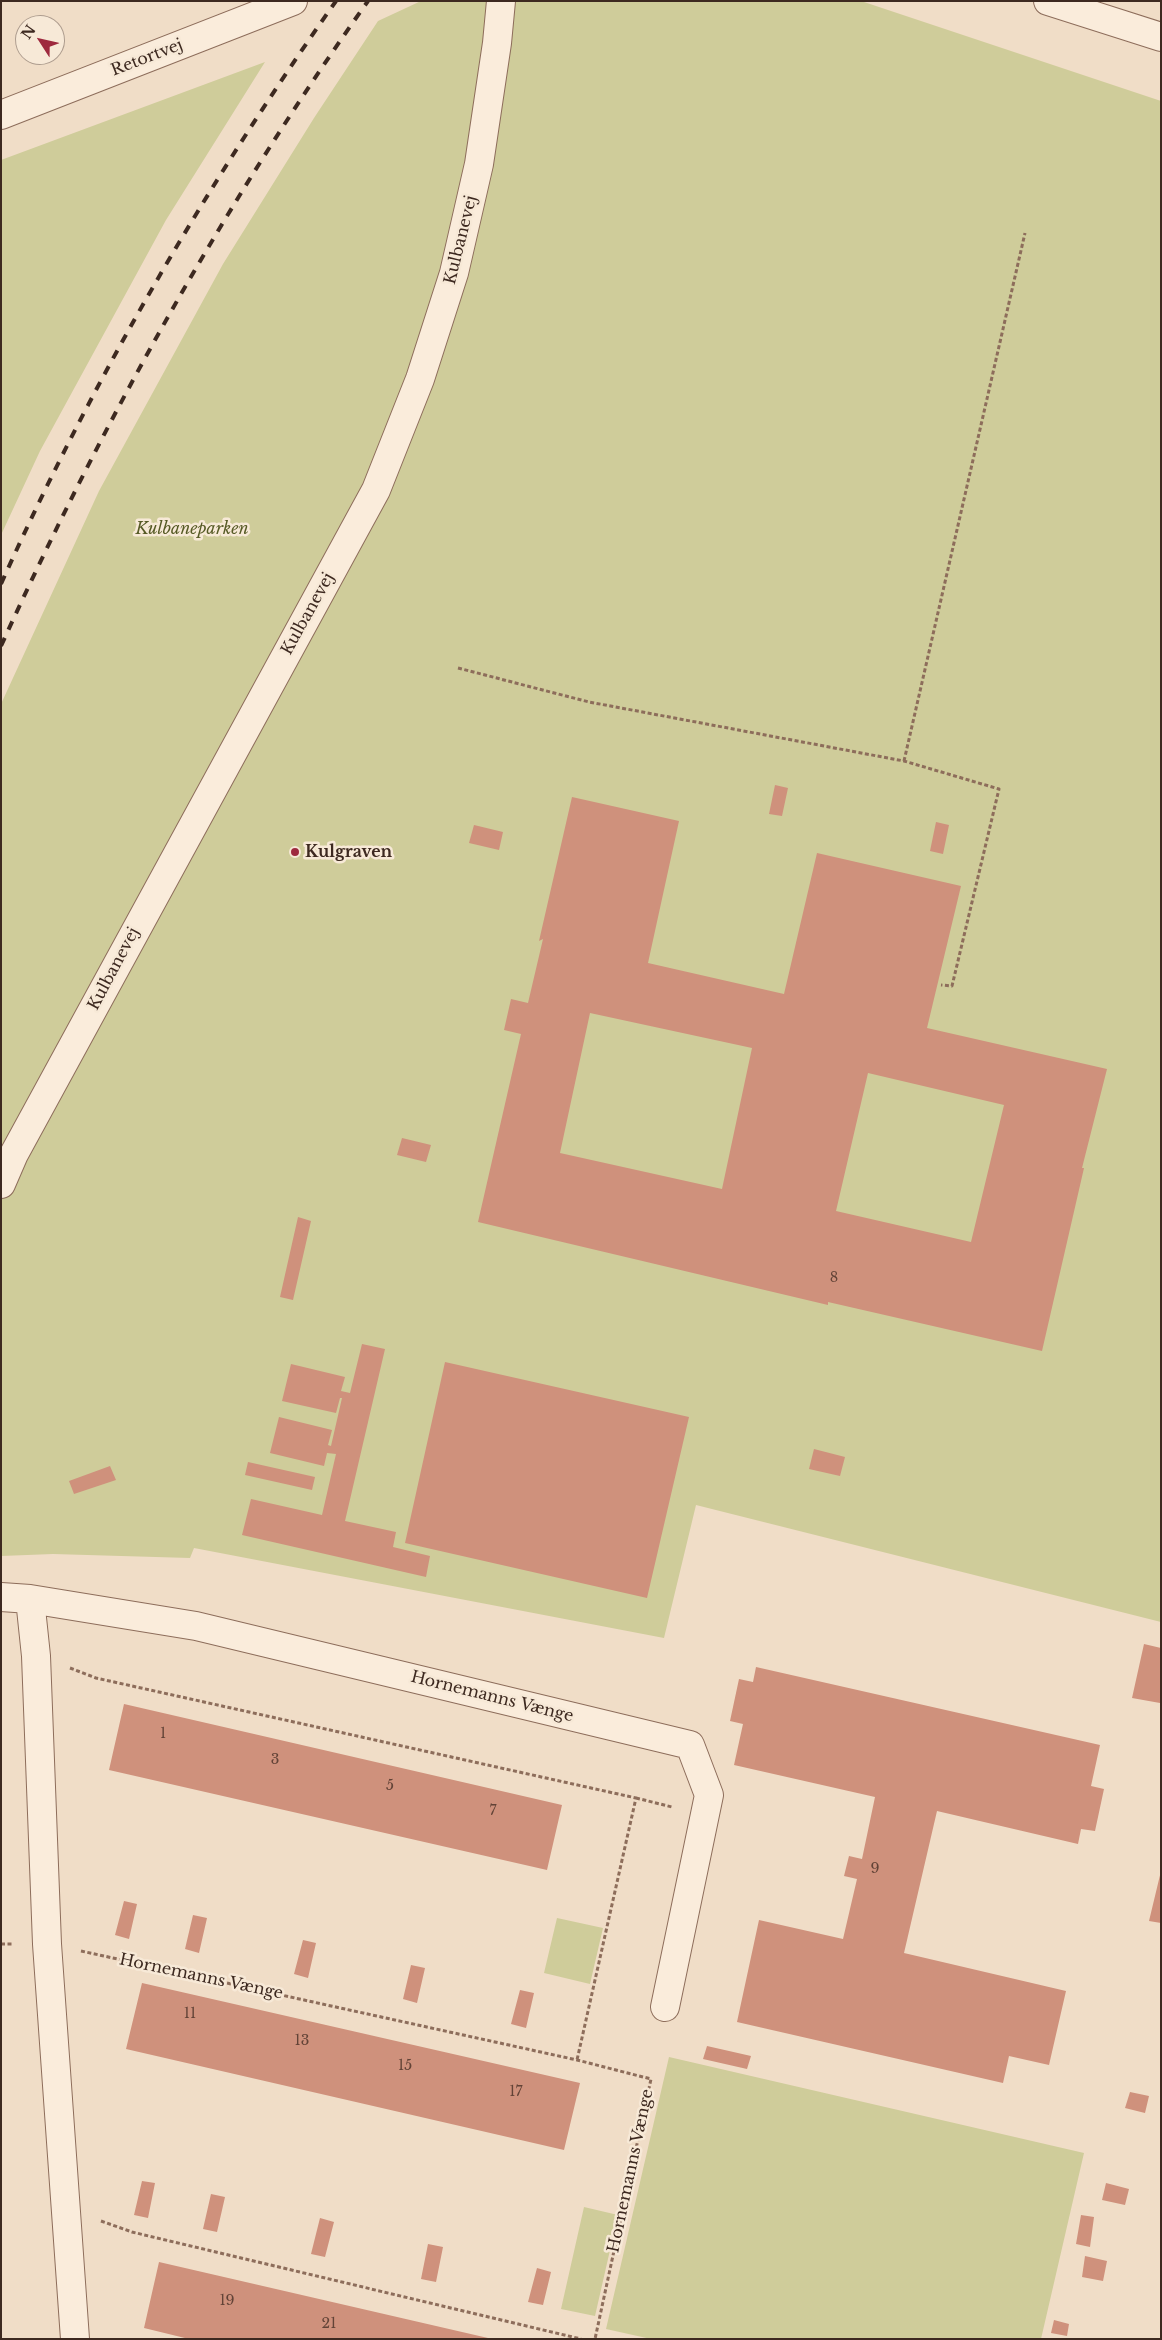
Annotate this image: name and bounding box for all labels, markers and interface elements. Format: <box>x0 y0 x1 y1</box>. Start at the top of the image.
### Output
north arrow <box>15 15 65 65</box>
text: N <box>17 21 40 43</box>
street label: Retortvej <box>108 36 186 80</box>
street label: Kulbanevej <box>441 194 481 286</box>
park label: Kulbaneparken <box>136 519 248 539</box>
street label: Kulbanevej <box>278 570 338 658</box>
place label: Kulgraven <box>305 842 392 862</box>
marker: Kulgraven <box>289 846 301 858</box>
street label: Kulbanevej <box>84 924 144 1014</box>
house number: 8 <box>830 1270 838 1286</box>
street label: Hornemanns Vænge <box>409 1667 575 1727</box>
house number: 1 <box>160 1726 166 1742</box>
house number: 3 <box>271 1752 279 1768</box>
house number: 5 <box>386 1778 394 1794</box>
house number: 7 <box>489 1803 497 1819</box>
house number: 9 <box>870 1861 880 1877</box>
street label: Hornemanns Vænge <box>117 1950 285 2004</box>
house number: 11 <box>184 2006 196 2022</box>
house number: 13 <box>295 2033 309 2049</box>
house number: 15 <box>398 2058 412 2074</box>
house number: 17 <box>509 2084 523 2100</box>
street label: Hornemanns Vænge <box>604 2087 658 2255</box>
house number: 19 <box>219 2293 235 2309</box>
house number: 21 <box>322 2316 336 2332</box>

